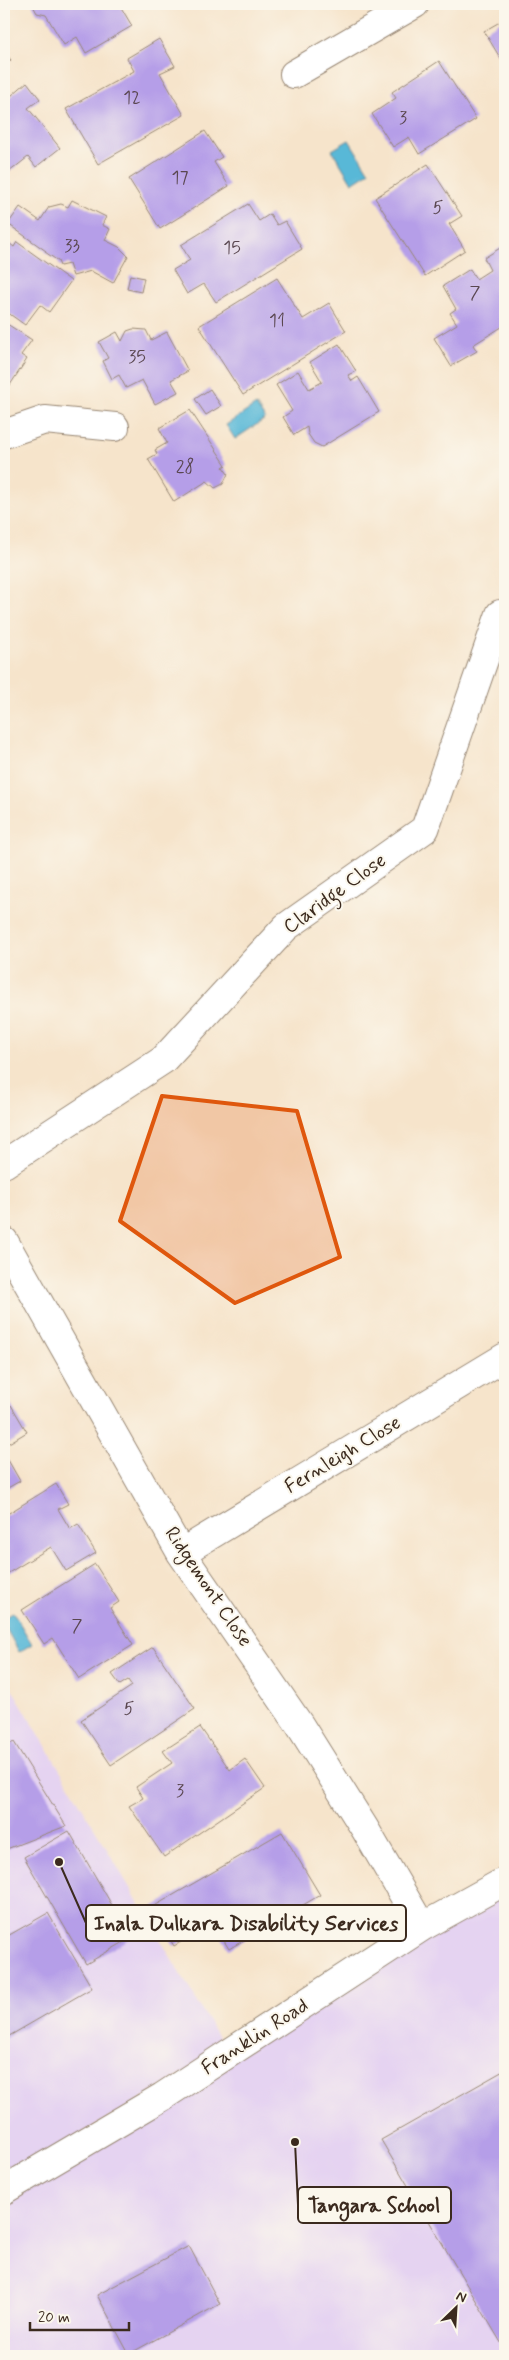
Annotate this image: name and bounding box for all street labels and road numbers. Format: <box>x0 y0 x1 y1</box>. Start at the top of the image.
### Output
street label: Claridge Close <box>278 848 393 942</box>
street label: Fernleigh Close <box>280 1410 406 1500</box>
street label: Ridgemont Close <box>157 1522 258 1653</box>
street label: Franklin Road <box>196 1992 314 2082</box>

